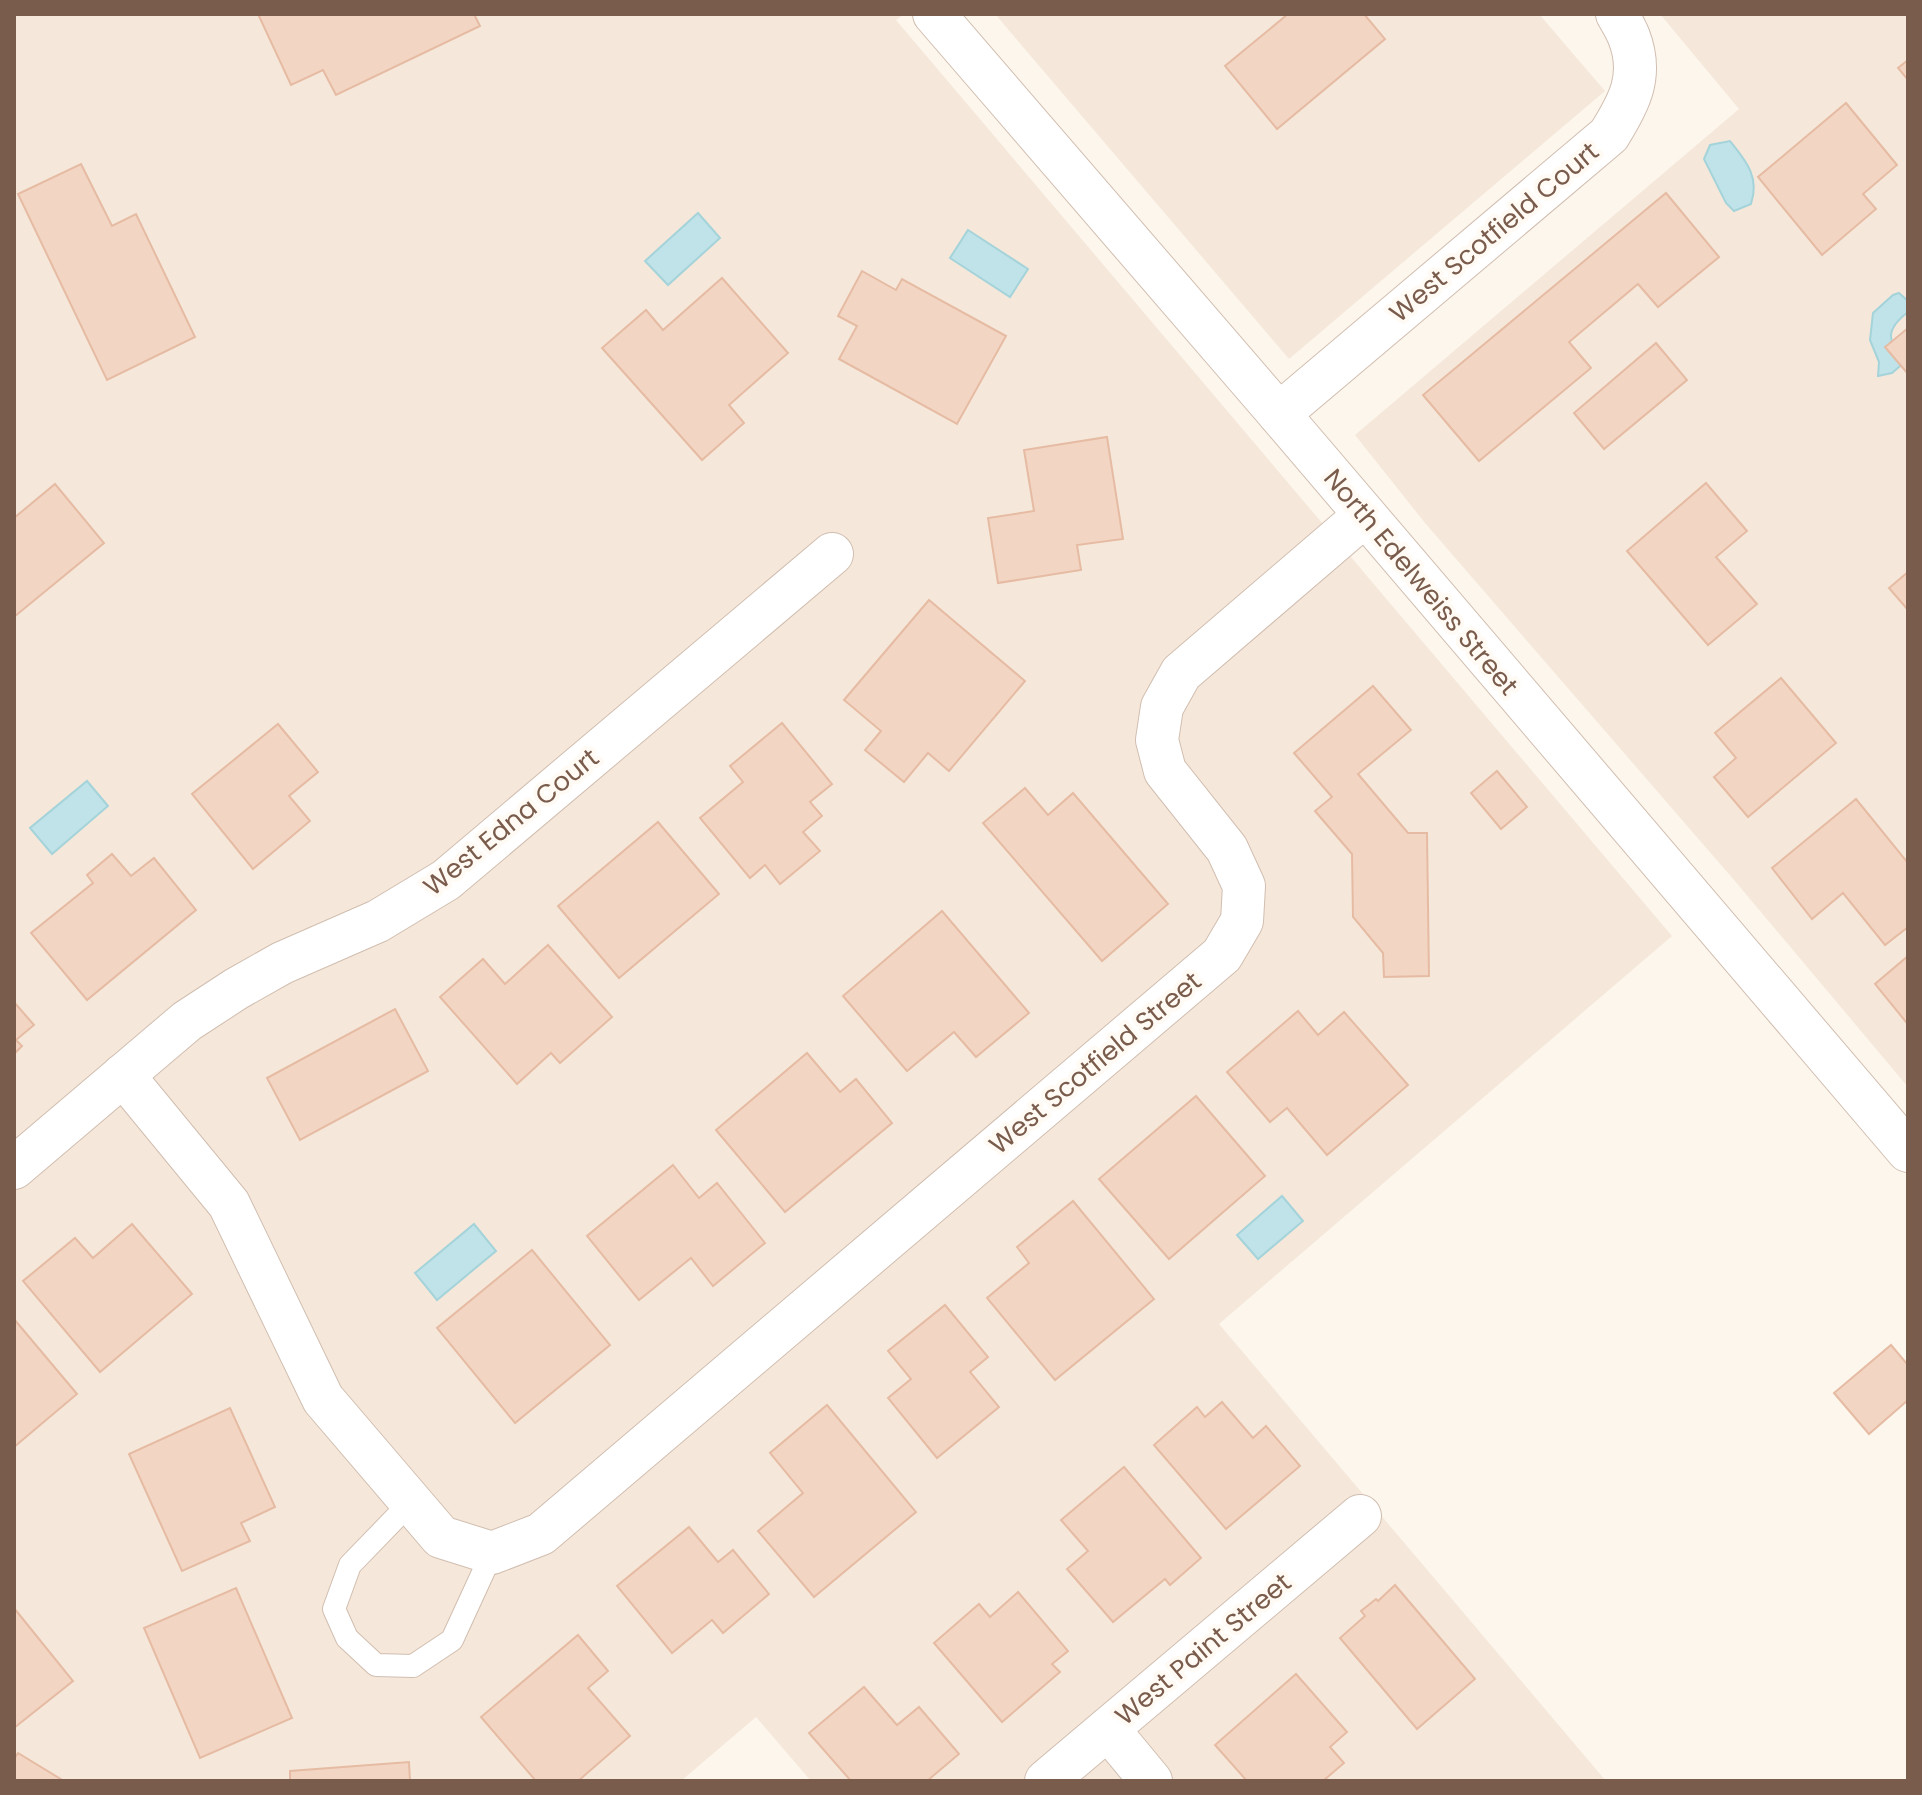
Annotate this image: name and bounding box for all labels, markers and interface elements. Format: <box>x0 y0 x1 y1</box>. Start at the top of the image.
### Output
street label: West Scotfield Court <box>1382 134 1606 330</box>
street label: North Edelweiss Street <box>1316 461 1526 703</box>
street label: West Edna Court <box>416 740 606 904</box>
street label: West Scotfield Street <box>981 963 1209 1163</box>
street label: West Paint Street <box>1107 1565 1299 1733</box>

